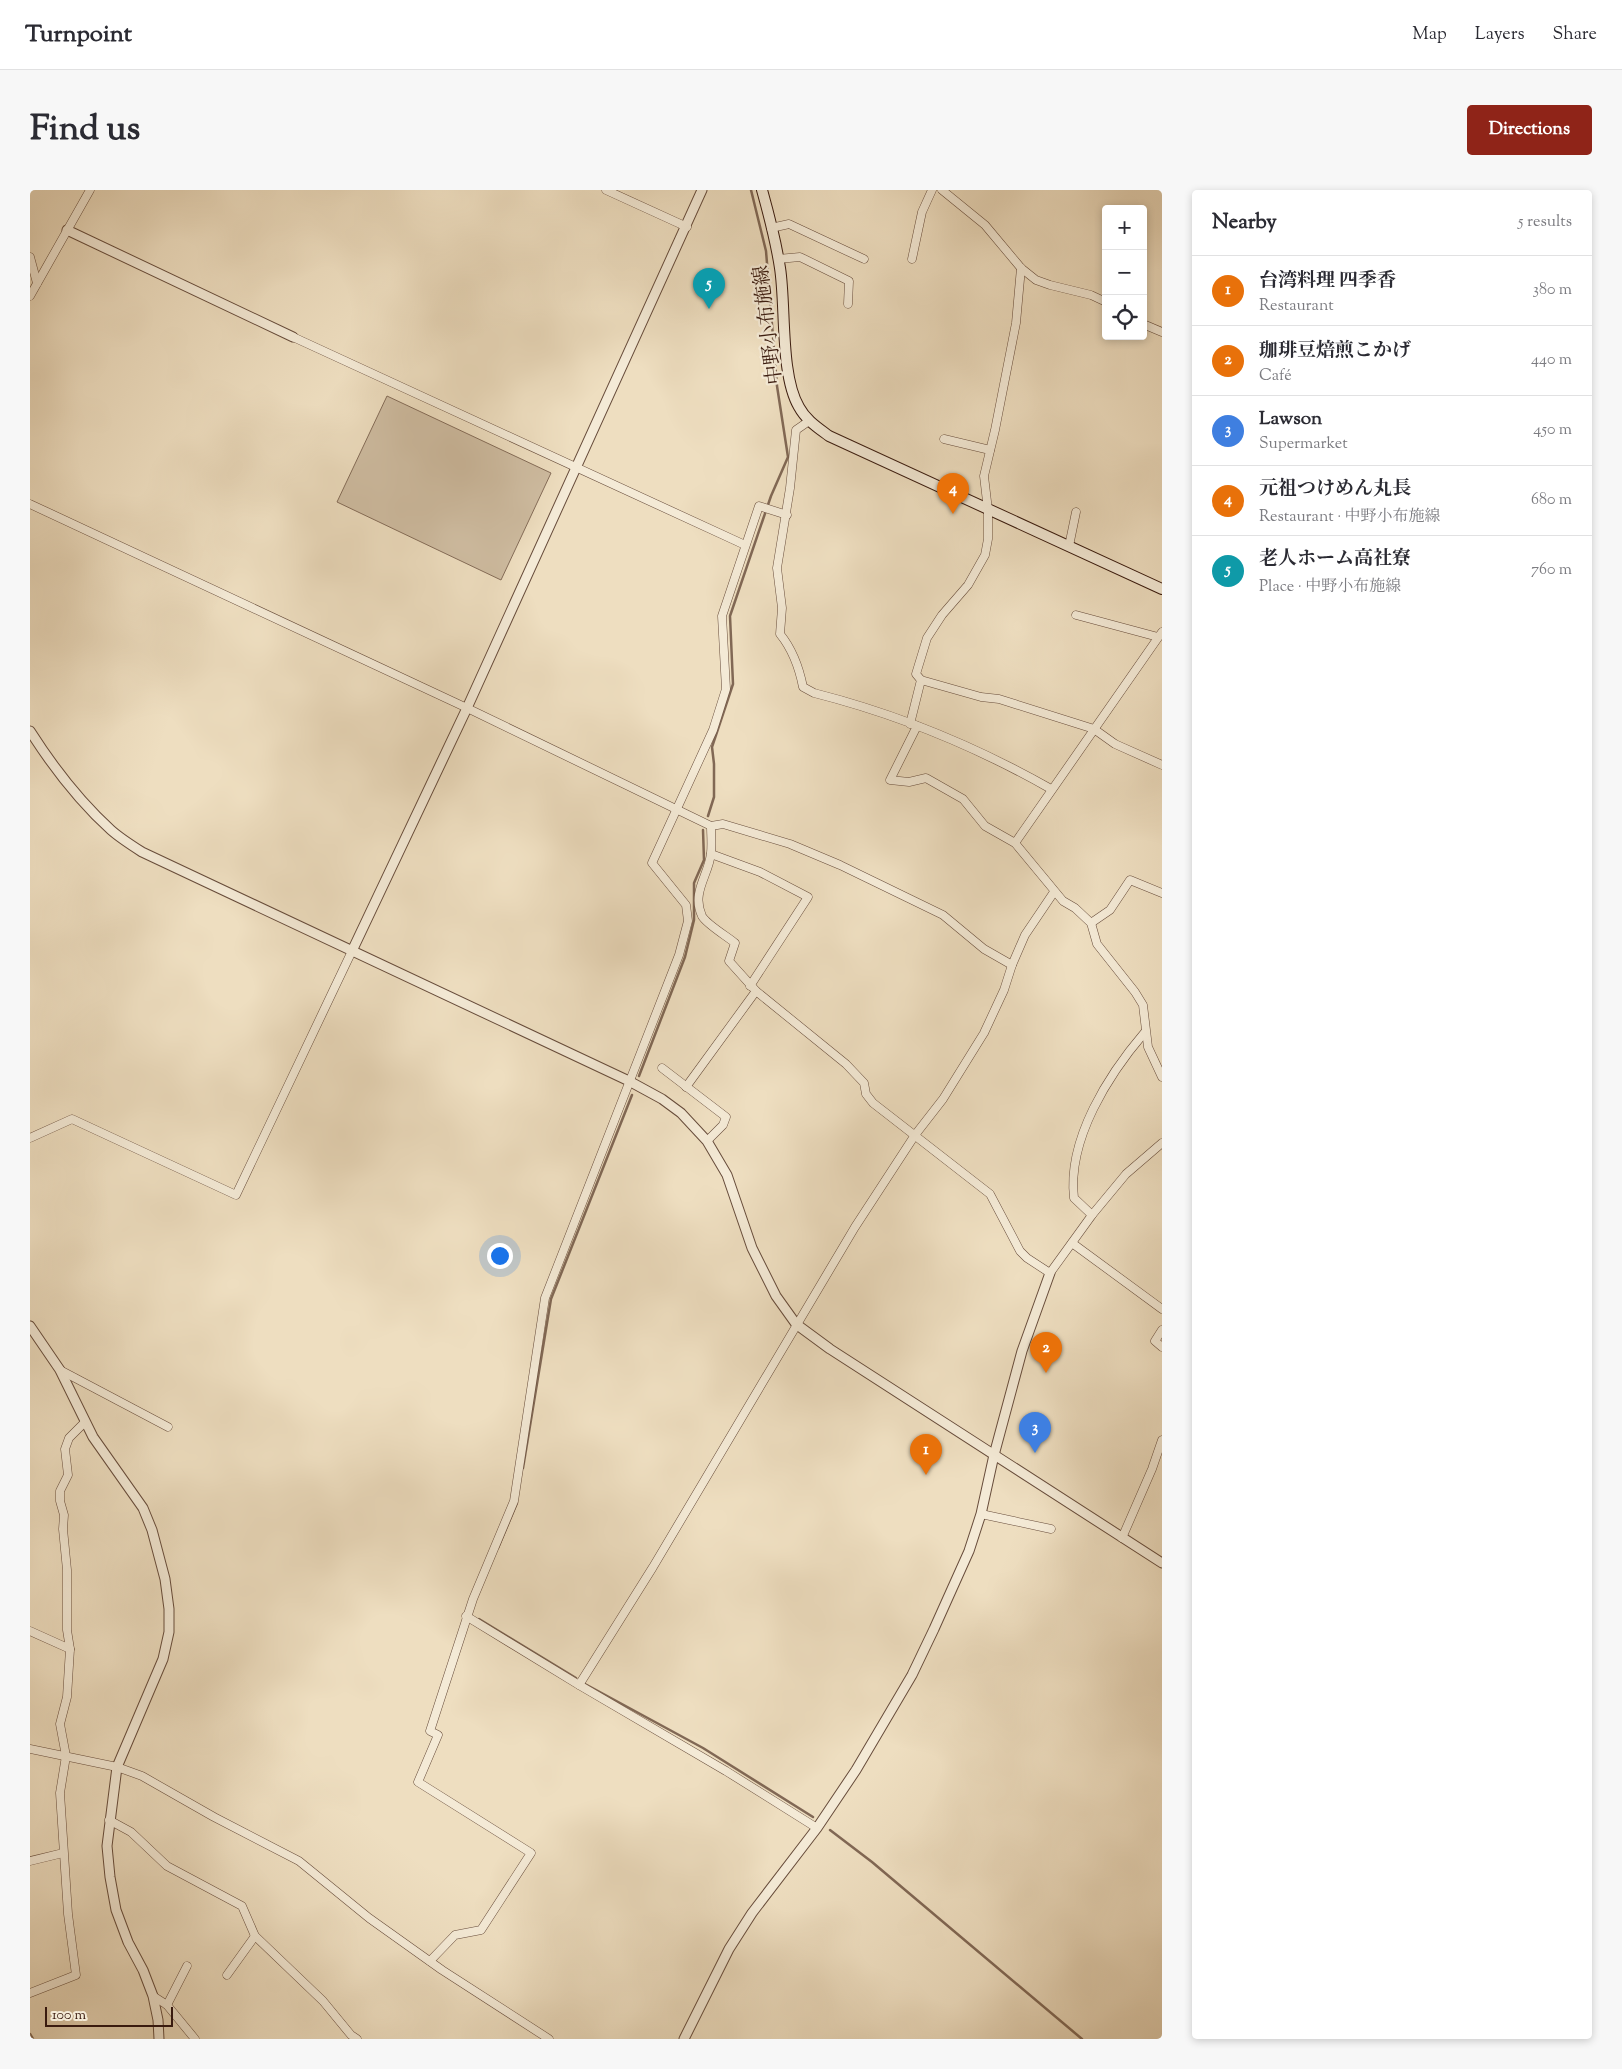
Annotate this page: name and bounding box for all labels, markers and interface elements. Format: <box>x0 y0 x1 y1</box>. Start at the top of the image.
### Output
text: Turnpoint <box>25 18 132 52</box>
text: Map <box>1412 22 1447 48</box>
text: Layers <box>1475 22 1525 48</box>
text: Share <box>1553 22 1597 48</box>
text: Find us <box>30 105 140 156</box>
button: Directions <box>1467 105 1592 155</box>
map controls <box>1102 205 1147 340</box>
button: + <box>1102 205 1147 250</box>
text: Nearby <box>1212 208 1277 238</box>
text: 5 results <box>1518 211 1572 234</box>
button: − <box>1102 250 1147 295</box>
street label: 中野小布施線 <box>748 263 791 386</box>
pin: 5 <box>693 268 725 309</box>
text: 台湾料理 四季香 <box>1259 268 1396 295</box>
text: 1 <box>1225 279 1231 302</box>
text: 380 m <box>1532 279 1572 302</box>
button: locate <box>1102 295 1147 340</box>
text: Restaurant <box>1259 295 1334 318</box>
text: 珈琲豆焙煎こかげ <box>1259 338 1411 365</box>
text: 2 <box>1224 349 1232 372</box>
text: 440 m <box>1531 349 1572 372</box>
text: Café <box>1259 365 1292 388</box>
text: Lawson <box>1259 406 1322 433</box>
text: 3 <box>1225 419 1231 442</box>
text: 450 m <box>1533 419 1572 442</box>
text: Supermarket <box>1259 433 1348 456</box>
pin: 4 <box>937 473 969 514</box>
text: 元祖つけめん丸長 <box>1259 476 1411 503</box>
text: 4 <box>1224 489 1232 512</box>
text: 680 m <box>1531 489 1572 512</box>
text: Restaurant · 中野小布施線 <box>1259 506 1441 529</box>
text: 老人ホーム高社寮 <box>1259 546 1411 573</box>
text: 5 <box>1225 559 1231 582</box>
text: 760 m <box>1531 559 1572 582</box>
text: Place · 中野小布施線 <box>1259 576 1401 599</box>
your location <box>487 1243 513 1269</box>
pin: 2 <box>1030 1332 1062 1373</box>
pin: 3 <box>1019 1412 1051 1453</box>
pin: 1 <box>910 1434 942 1475</box>
scale bar <box>45 2004 172 2027</box>
text: 100 m <box>52 2006 86 2026</box>

